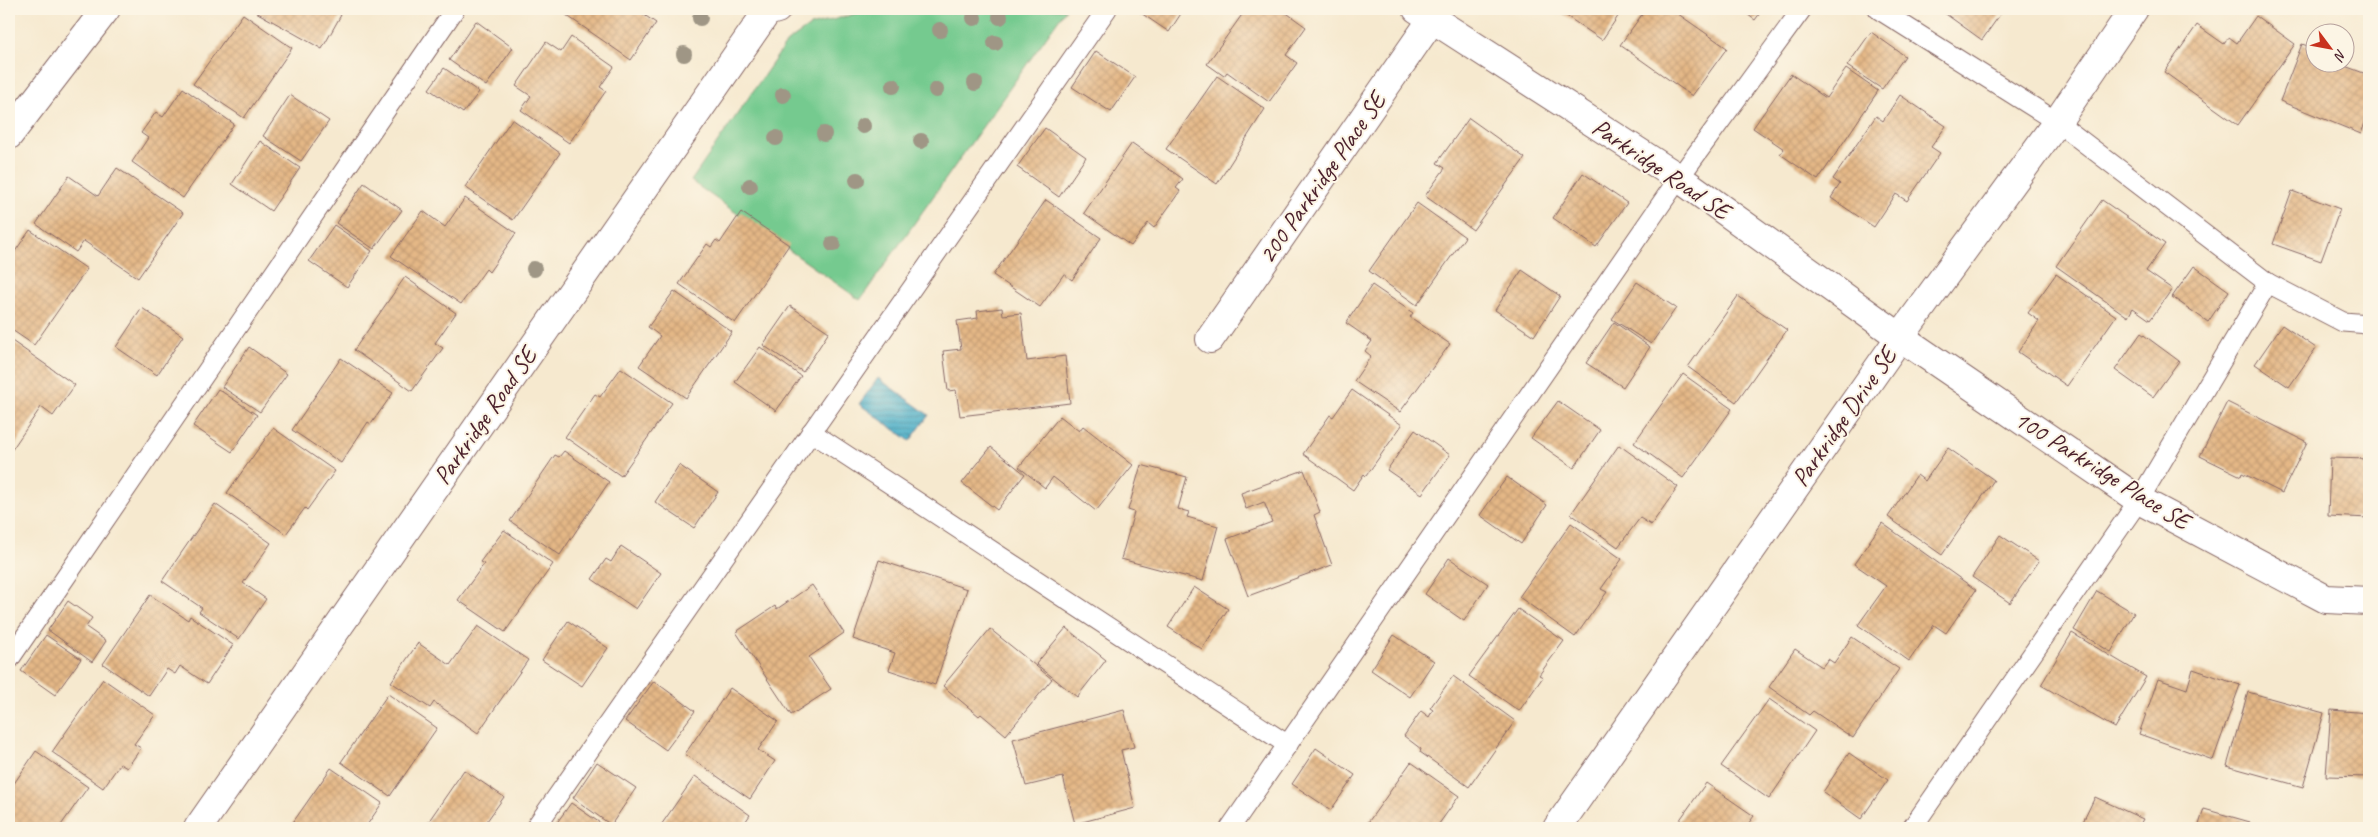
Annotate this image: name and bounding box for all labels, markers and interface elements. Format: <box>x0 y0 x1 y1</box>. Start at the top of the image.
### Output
north arrow <box>2306 22 2356 72</box>
text: N <box>2330 46 2350 65</box>
street label: 200 Parkridge Place SE <box>1251 84 1394 270</box>
street label: Parkridge Road SE <box>1586 111 1738 228</box>
street label: Parkridge Road SE <box>426 339 545 490</box>
street label: Parkridge Drive SE <box>1784 339 1905 493</box>
street label: 100 Parkridge Place SE <box>2008 403 2198 538</box>

